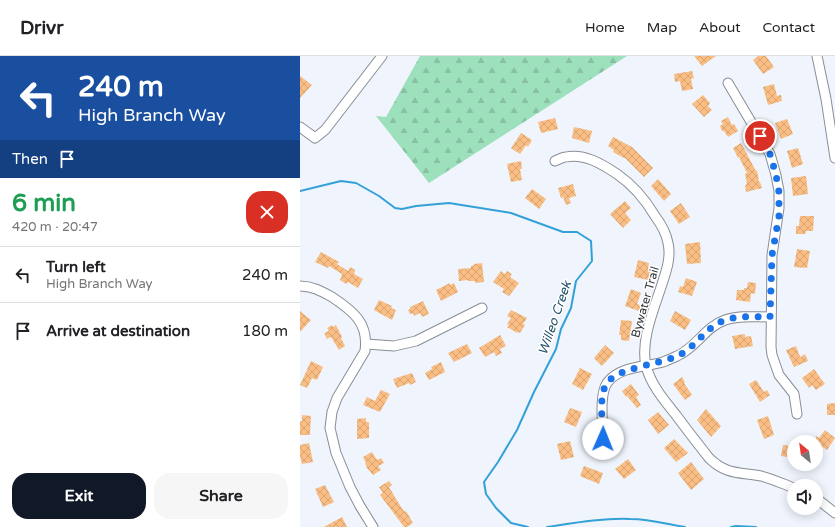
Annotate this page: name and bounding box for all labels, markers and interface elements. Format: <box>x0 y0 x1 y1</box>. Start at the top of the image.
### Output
text: Drivr <box>20 17 63 39</box>
text: Home <box>585 19 625 36</box>
text: Map <box>647 19 677 36</box>
text: About <box>699 19 741 36</box>
text: Contact <box>763 19 815 36</box>
text: 240 m <box>78 70 164 104</box>
icon: left <box>12 72 64 124</box>
text: High Branch Way <box>78 104 226 126</box>
pin <box>743 119 777 153</box>
icon: arrive <box>749 125 771 147</box>
icon: arrive <box>56 148 78 170</box>
text: Then <box>12 150 48 168</box>
text: 6 min <box>12 189 76 218</box>
button: close <box>246 191 288 233</box>
text: 420 m · 20:47 <box>12 219 98 235</box>
text: Turn left <box>46 258 106 276</box>
icon: left <box>12 264 34 286</box>
street label: Bywater Trail <box>628 265 662 339</box>
text: 240 m <box>242 266 288 284</box>
text: High Branch Way <box>46 276 153 292</box>
water label: Willeo Creek <box>535 278 575 357</box>
icon: arrive <box>12 320 34 342</box>
text: Arrive at destination <box>46 322 190 340</box>
text: 180 m <box>242 322 288 340</box>
position arrow <box>582 418 624 460</box>
north arrow <box>787 435 823 471</box>
map controls <box>787 435 823 515</box>
button: Exit <box>12 473 146 519</box>
button: Share <box>154 473 288 519</box>
button: sound <box>787 479 823 515</box>

